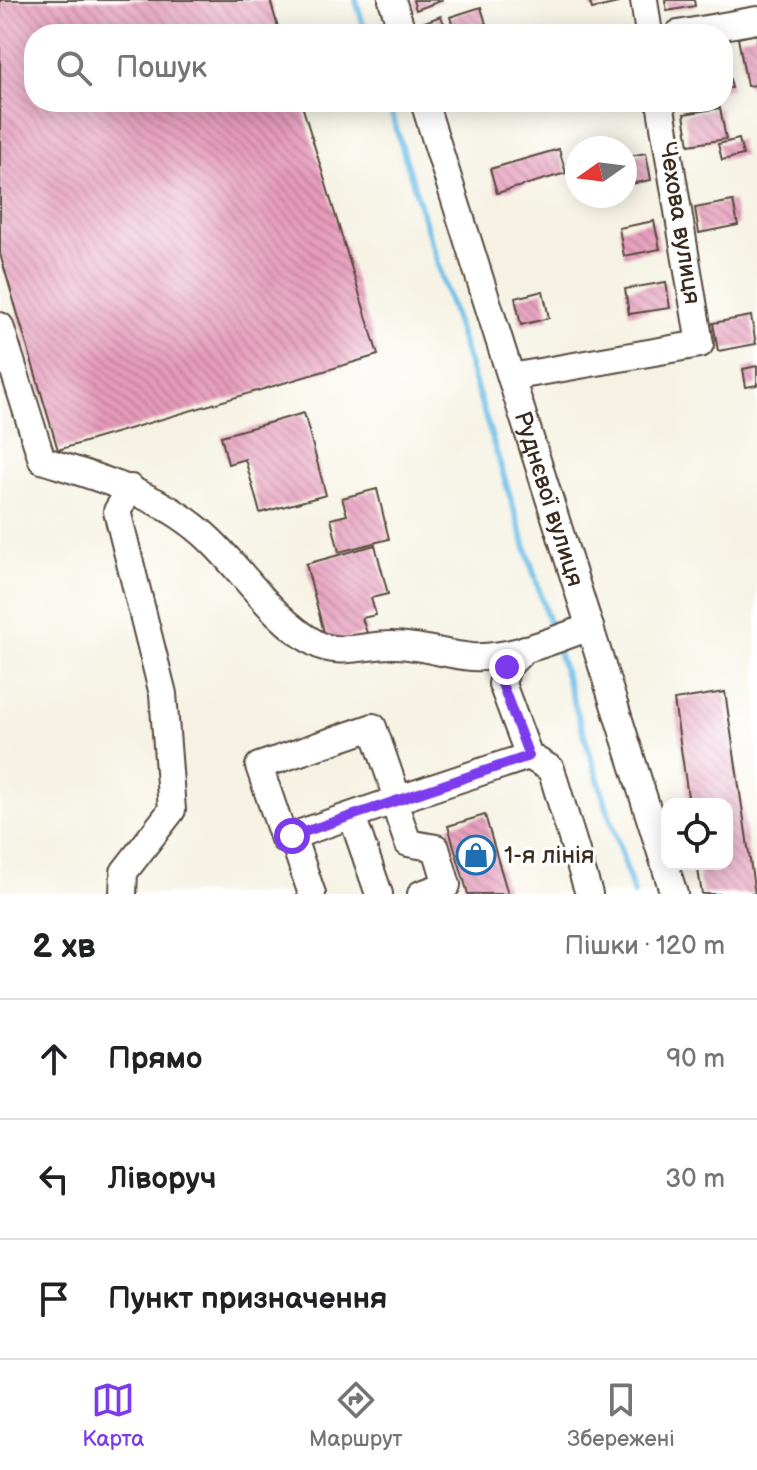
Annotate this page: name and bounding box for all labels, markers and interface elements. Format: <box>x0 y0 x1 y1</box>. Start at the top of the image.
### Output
search box <box>24 24 733 112</box>
icon: search <box>52 46 96 90</box>
text: Пошук <box>116 50 207 86</box>
north arrow <box>565 136 637 208</box>
street label: Чехова вулиця <box>653 140 707 306</box>
street label: Руднєвої вулиця <box>508 407 590 590</box>
route end <box>489 649 525 685</box>
map controls <box>661 798 733 870</box>
button: locate <box>661 798 733 870</box>
route start <box>274 818 310 854</box>
shop icon: 1-я лінія <box>455 834 497 876</box>
place label: 1-я лінія <box>504 841 594 870</box>
text: 2 хв <box>32 926 96 967</box>
text: Пішки · 120 m <box>565 931 725 962</box>
icon: ahead <box>32 1037 76 1081</box>
text: Прямо <box>108 1041 202 1077</box>
text: 90 m <box>666 1044 725 1075</box>
icon: left <box>32 1157 76 1201</box>
text: Ліворуч <box>108 1161 216 1197</box>
text: 30 m <box>665 1164 725 1195</box>
icon: arrive <box>32 1277 76 1321</box>
text: Пункт призначення <box>108 1281 387 1317</box>
tab: Карта <box>82 1378 144 1453</box>
tab: Маршрут <box>309 1378 403 1453</box>
tab: Збережені <box>567 1378 675 1453</box>

